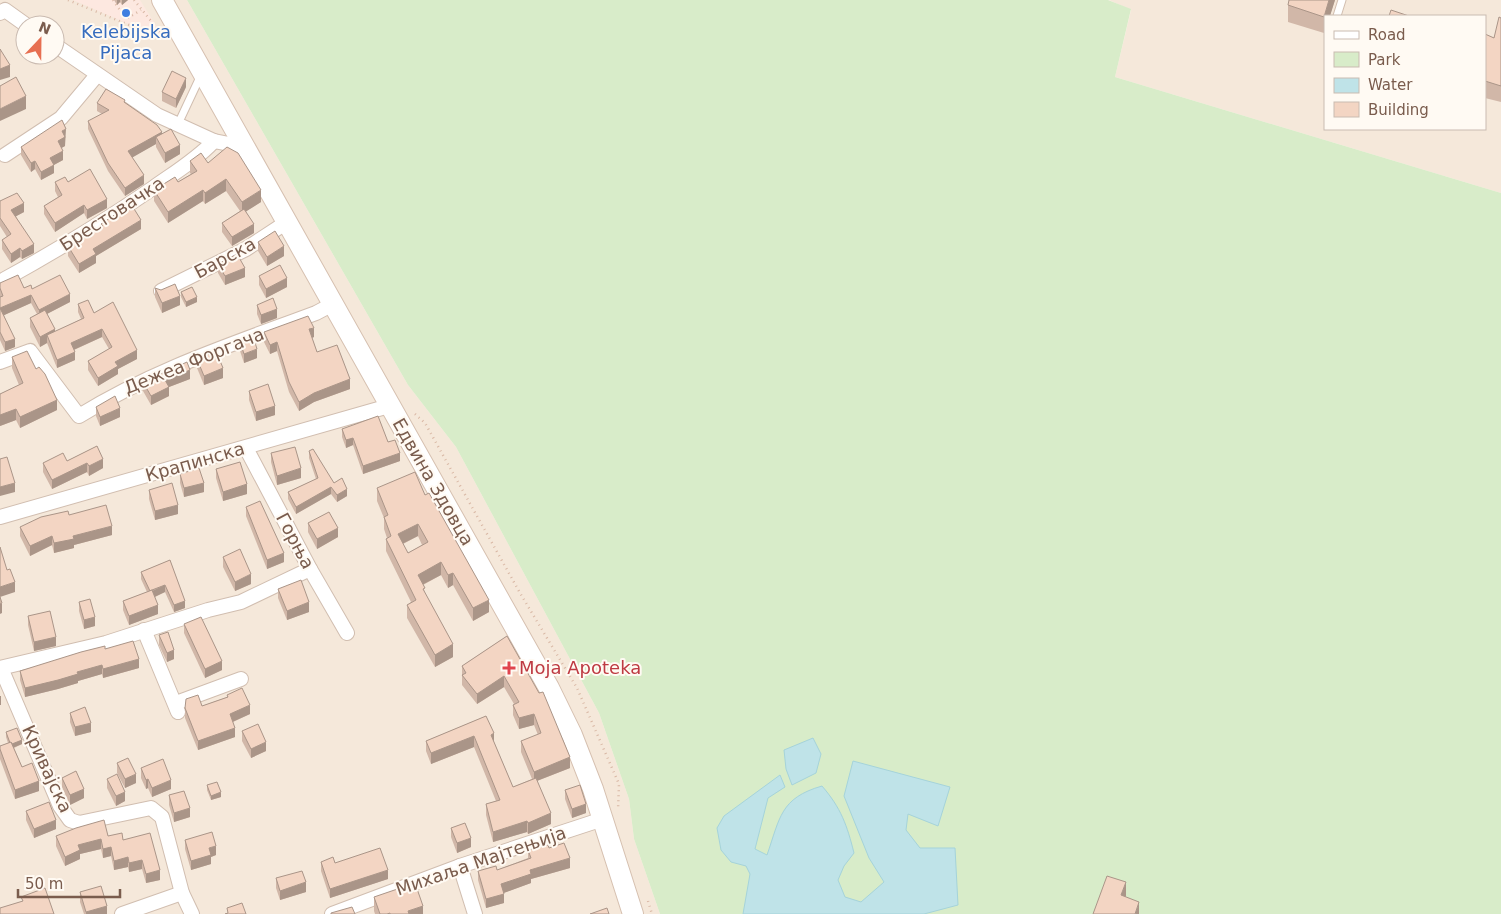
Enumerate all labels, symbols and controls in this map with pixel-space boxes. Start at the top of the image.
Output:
marker: Kelebijska Pijaca [120,7,132,19]
north arrow [15,15,65,65]
legend [1324,15,1486,130]
text: N [36,18,53,38]
place label: Kelebijska Pijaca [81,21,171,63]
text: Road [1368,26,1406,44]
text: Park [1368,51,1401,69]
text: Water [1368,76,1413,94]
text: Building [1368,101,1429,119]
street label: Брестовачка [56,172,168,255]
street label: Барска [190,233,259,282]
street label: Дежеа Форгача [121,323,267,398]
street label: Едвина Здовца [388,414,478,549]
street label: Крапинска [143,437,247,486]
street label: Горња [272,509,319,572]
place label: Moja Apoteka [519,657,641,678]
marker: Moja Apoteka [503,662,515,674]
street label: Кривајска [18,722,77,816]
street label: Михаља Мајтењија [393,821,569,900]
scale bar [18,866,120,898]
text: 50 m [25,875,63,893]

